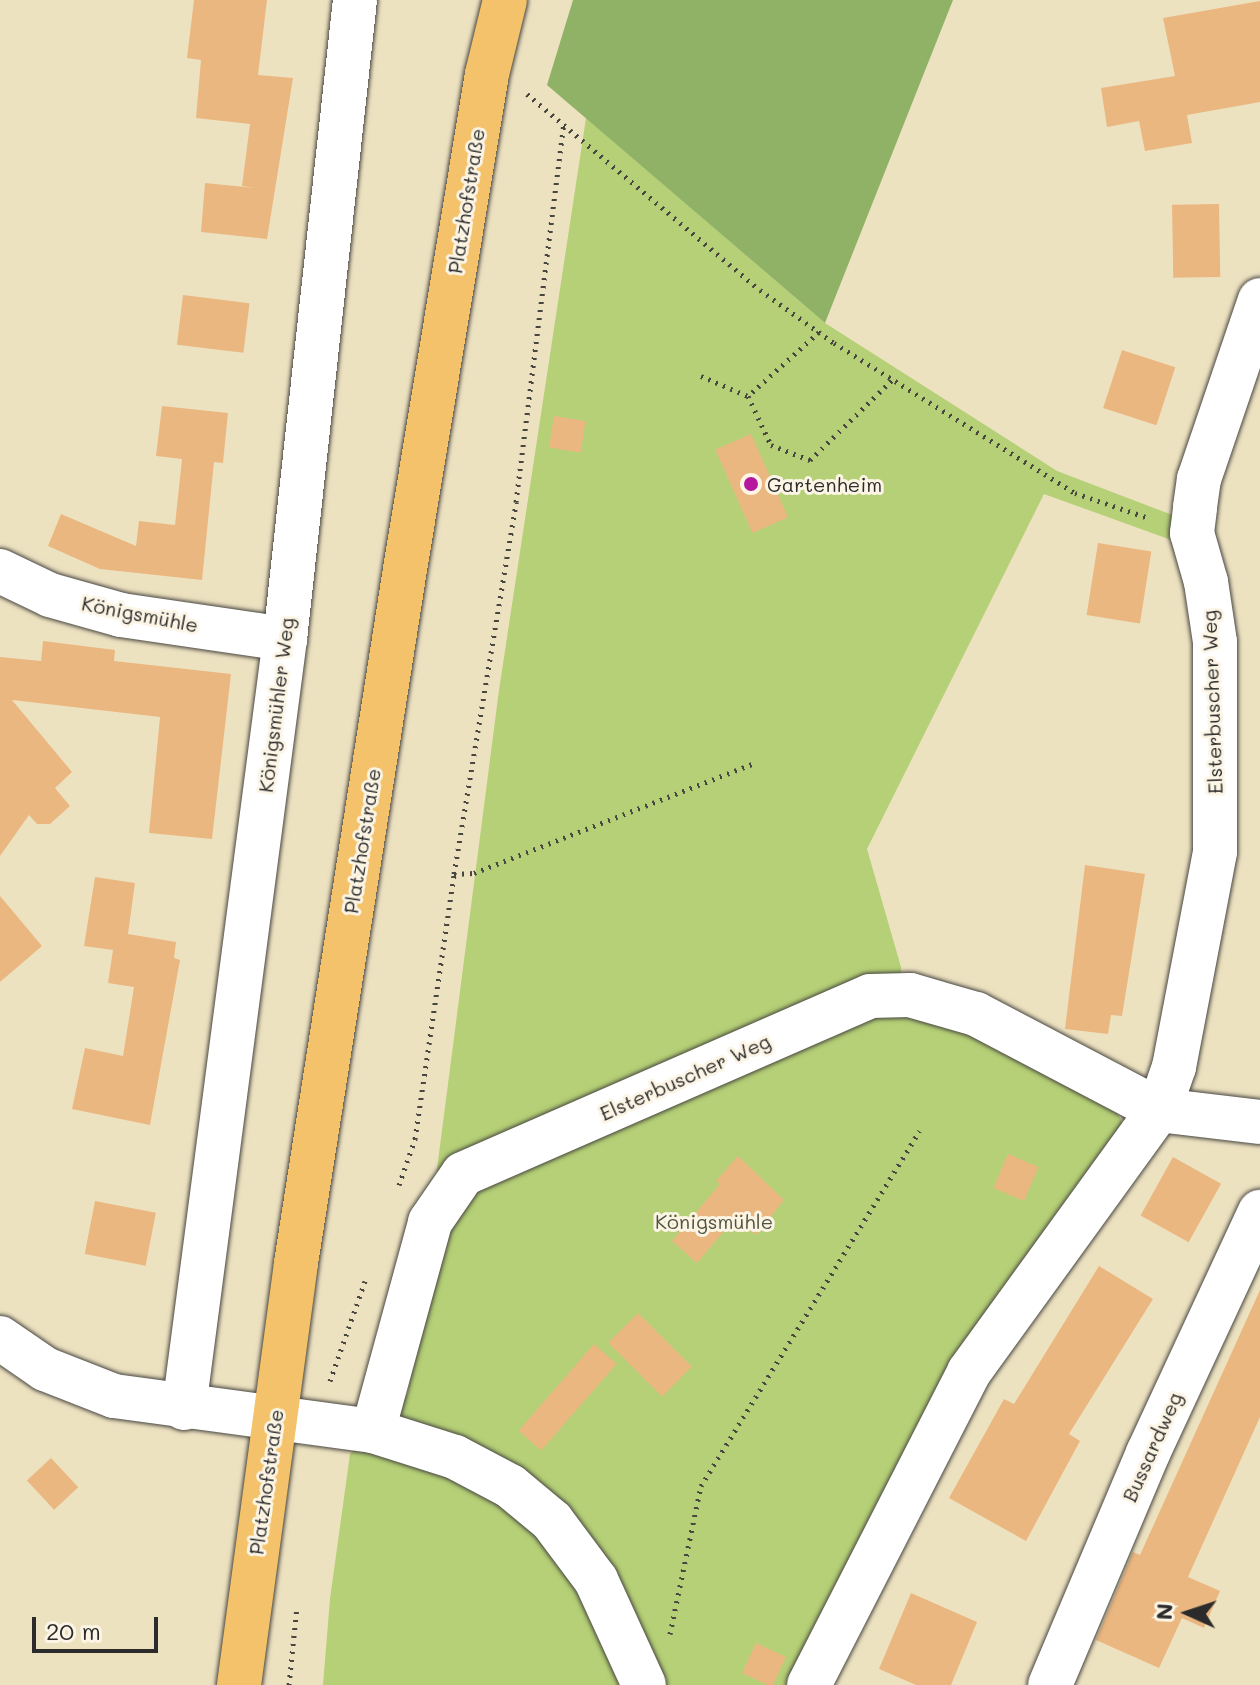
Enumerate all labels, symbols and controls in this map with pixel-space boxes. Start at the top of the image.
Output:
street label: Platzhofstraße [443,127,489,275]
place label: Gartenheim [767,472,882,496]
marker: Gartenheim [742,475,760,493]
street label: Königsmühle [80,591,200,637]
street label: Elsterbuscher Weg [1197,610,1227,794]
street label: Königsmühler Weg [253,616,299,794]
street label: Platzhofstraße [339,767,385,915]
street label: Elsterbuscher Weg [596,1029,774,1125]
park label: Königsmühle [655,1209,773,1233]
street label: Bussardweg [1117,1388,1187,1506]
street label: Platzhofstraße [244,1408,288,1556]
north arrow [1148,1573,1228,1653]
scale bar [36,1601,162,1651]
text: N [1149,1603,1178,1621]
text: 20 m [46,1615,101,1646]

